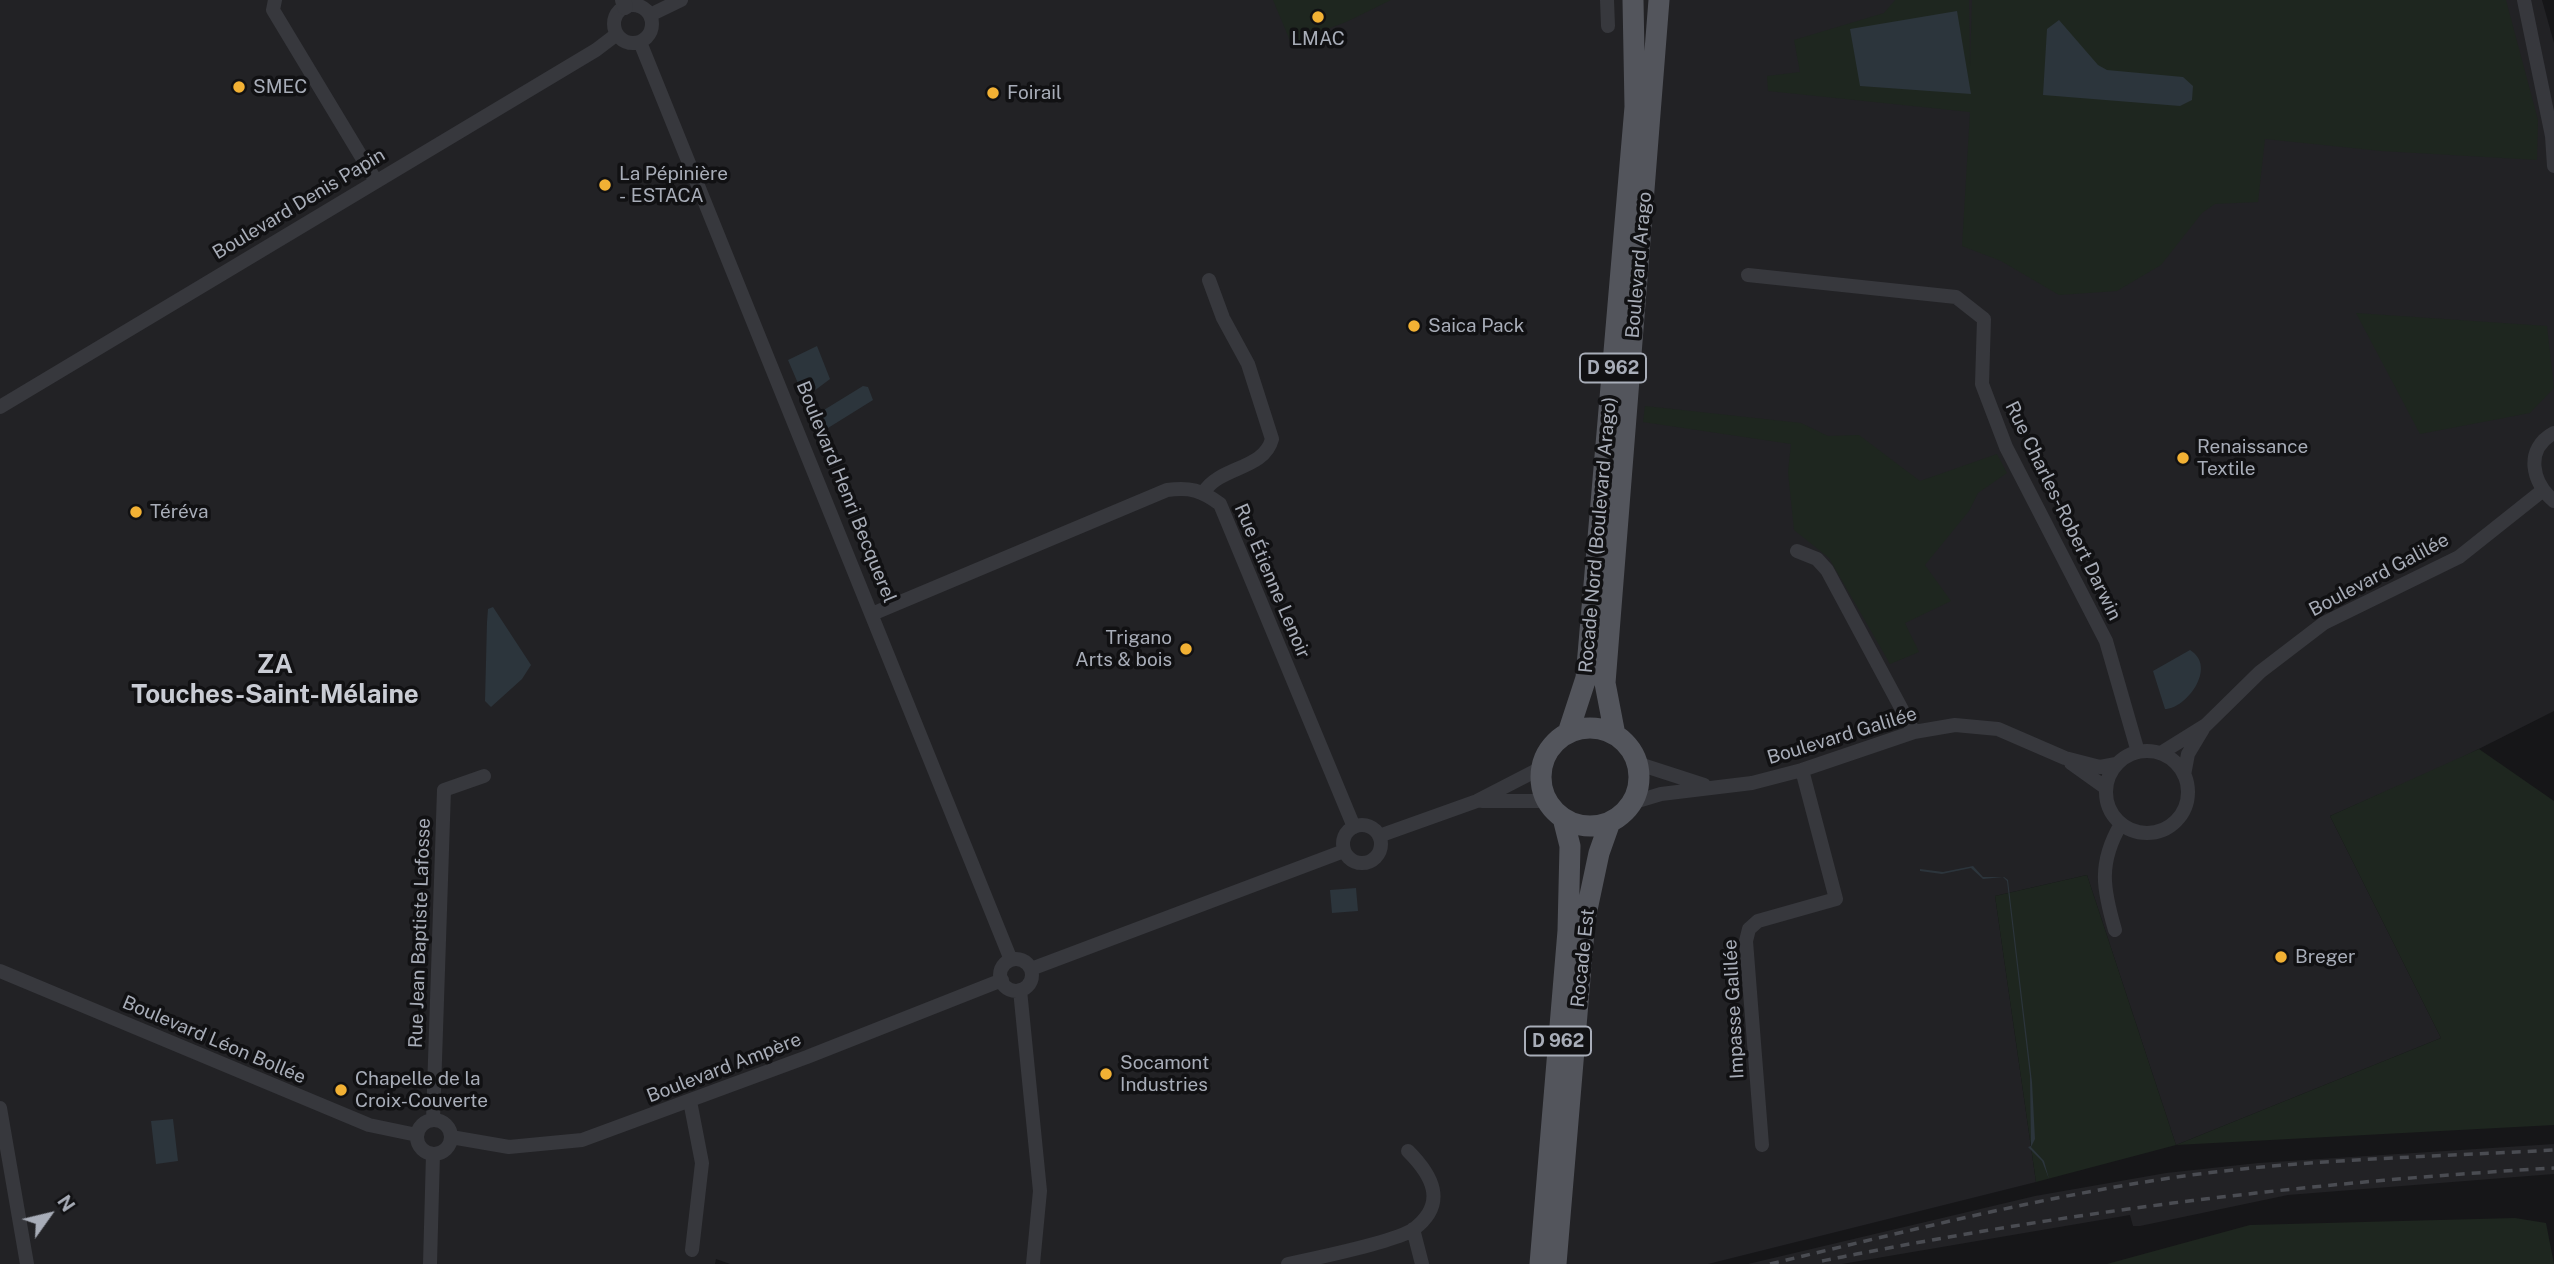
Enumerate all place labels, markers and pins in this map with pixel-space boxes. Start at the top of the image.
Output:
marker: LMAC [1310,9,1326,25]
place label: LMAC [1291,28,1345,50]
place label: SMEC [253,76,307,98]
marker: SMEC [231,79,247,95]
place label: Foirail [1007,82,1062,104]
marker: Foirail [985,85,1001,101]
place label: La Pépinière - ESTACA [619,163,728,207]
marker: La Pépinière - ESTACA [597,177,613,193]
place label: Saica Pack [1428,315,1524,337]
marker: Saica Pack [1406,318,1422,334]
place label: Renaissance Textile [2197,436,2308,480]
marker: Renaissance Textile [2175,450,2191,466]
place label: Téréva [150,501,208,523]
marker: Téréva [128,504,144,520]
place label: Trigano Arts & bois [1075,627,1172,671]
marker: Trigano Arts & bois [1178,641,1194,657]
place label: Breger [2295,946,2355,968]
marker: Breger [2273,949,2289,965]
place label: Socamont Industries [1120,1052,1209,1096]
marker: Socamont Industries [1098,1066,1114,1082]
place label: Chapelle de la Croix-Couverte [355,1068,488,1112]
marker: Chapelle de la Croix-Couverte [333,1082,349,1098]

